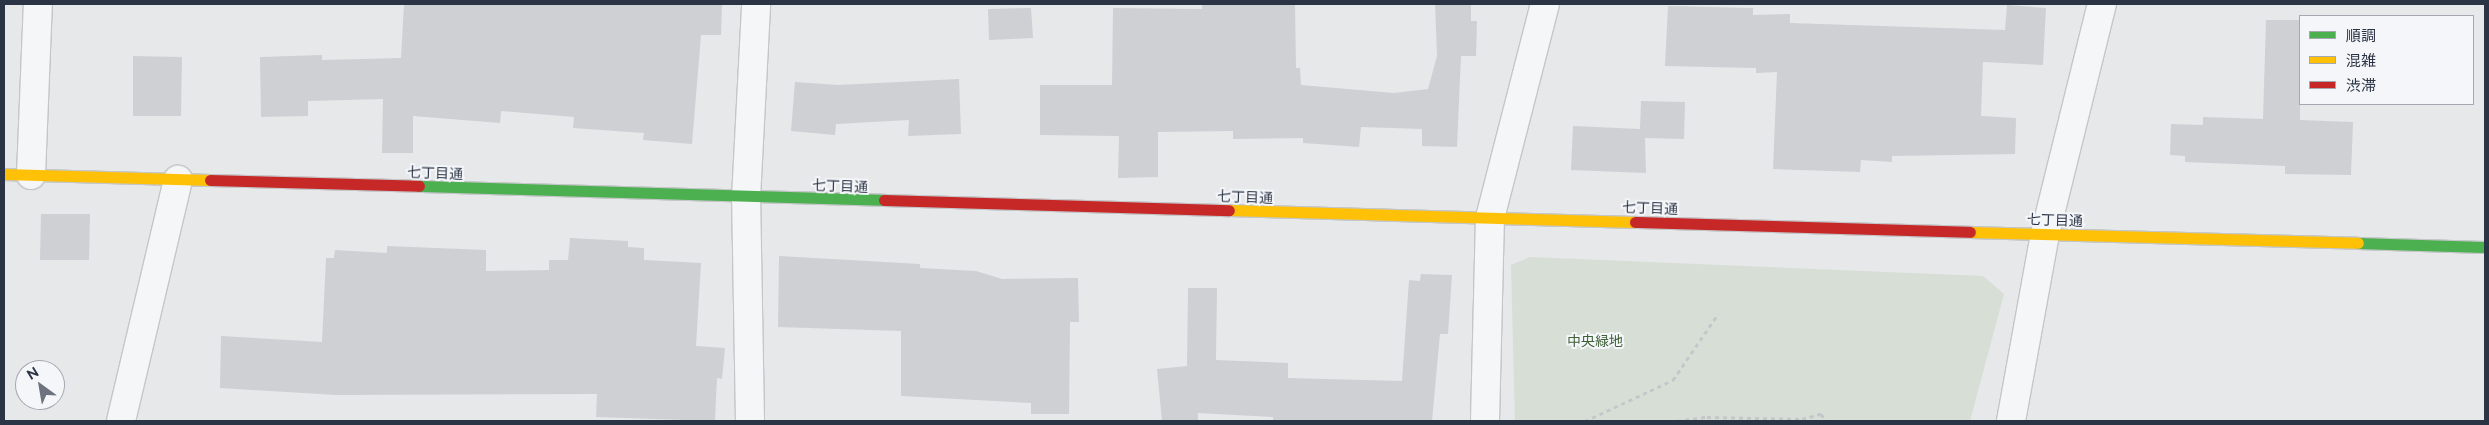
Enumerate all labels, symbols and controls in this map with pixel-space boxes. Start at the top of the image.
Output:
legend [2299,15,2474,105]
text: 順調 [2346,27,2376,45]
text: 混雑 [2346,52,2376,70]
text: 渋滞 [2346,77,2376,95]
street label: 七丁目通 [407,164,463,182]
street label: 七丁目通 [812,177,868,195]
street label: 七丁目通 [1217,188,1273,206]
street label: 七丁目通 [1622,199,1678,217]
street label: 七丁目通 [2027,211,2083,229]
park label: 中央緑地 [1567,333,1623,349]
north arrow [15,360,65,410]
text: N [24,364,41,383]

